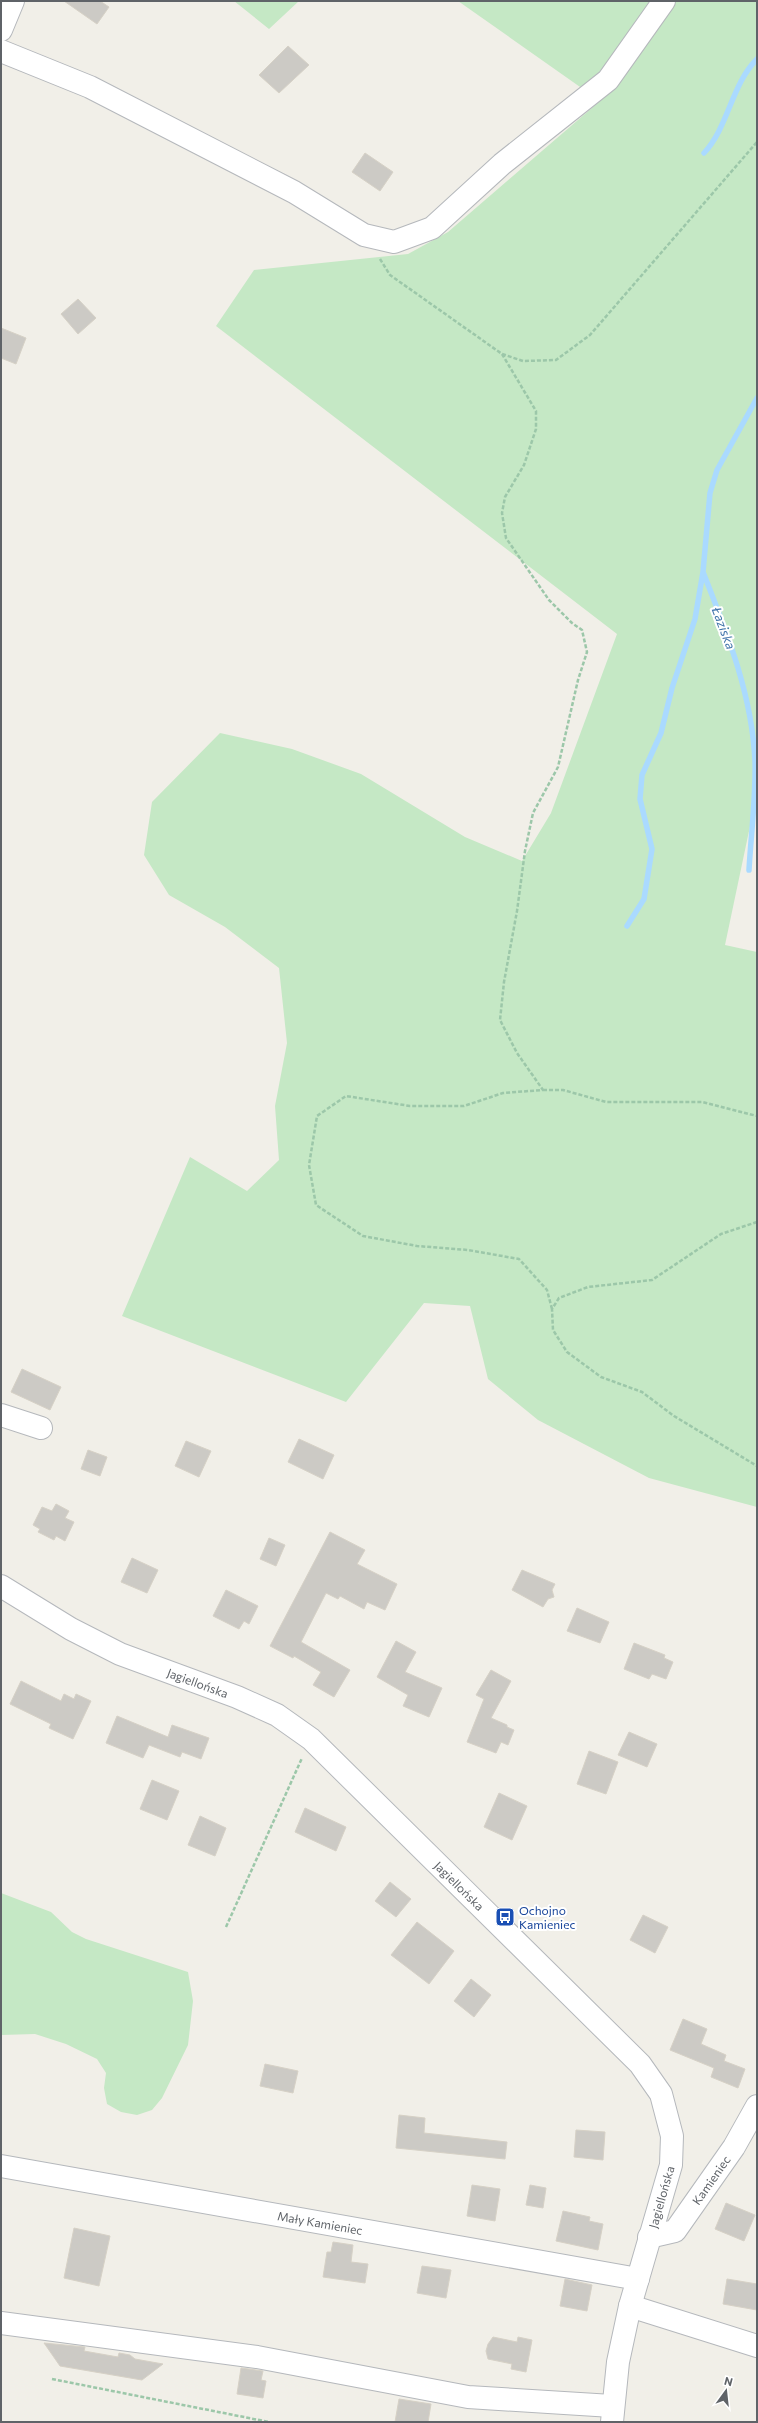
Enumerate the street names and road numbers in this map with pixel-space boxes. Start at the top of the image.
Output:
street label: Jagiellońska [165,1665,230,1700]
street label: Jagiellońska [431,1858,487,1913]
street label: Kamieniec [689,2153,733,2207]
street label: Jagiellońska [645,2164,678,2230]
street label: Mały Kamieniec [276,2208,364,2237]

